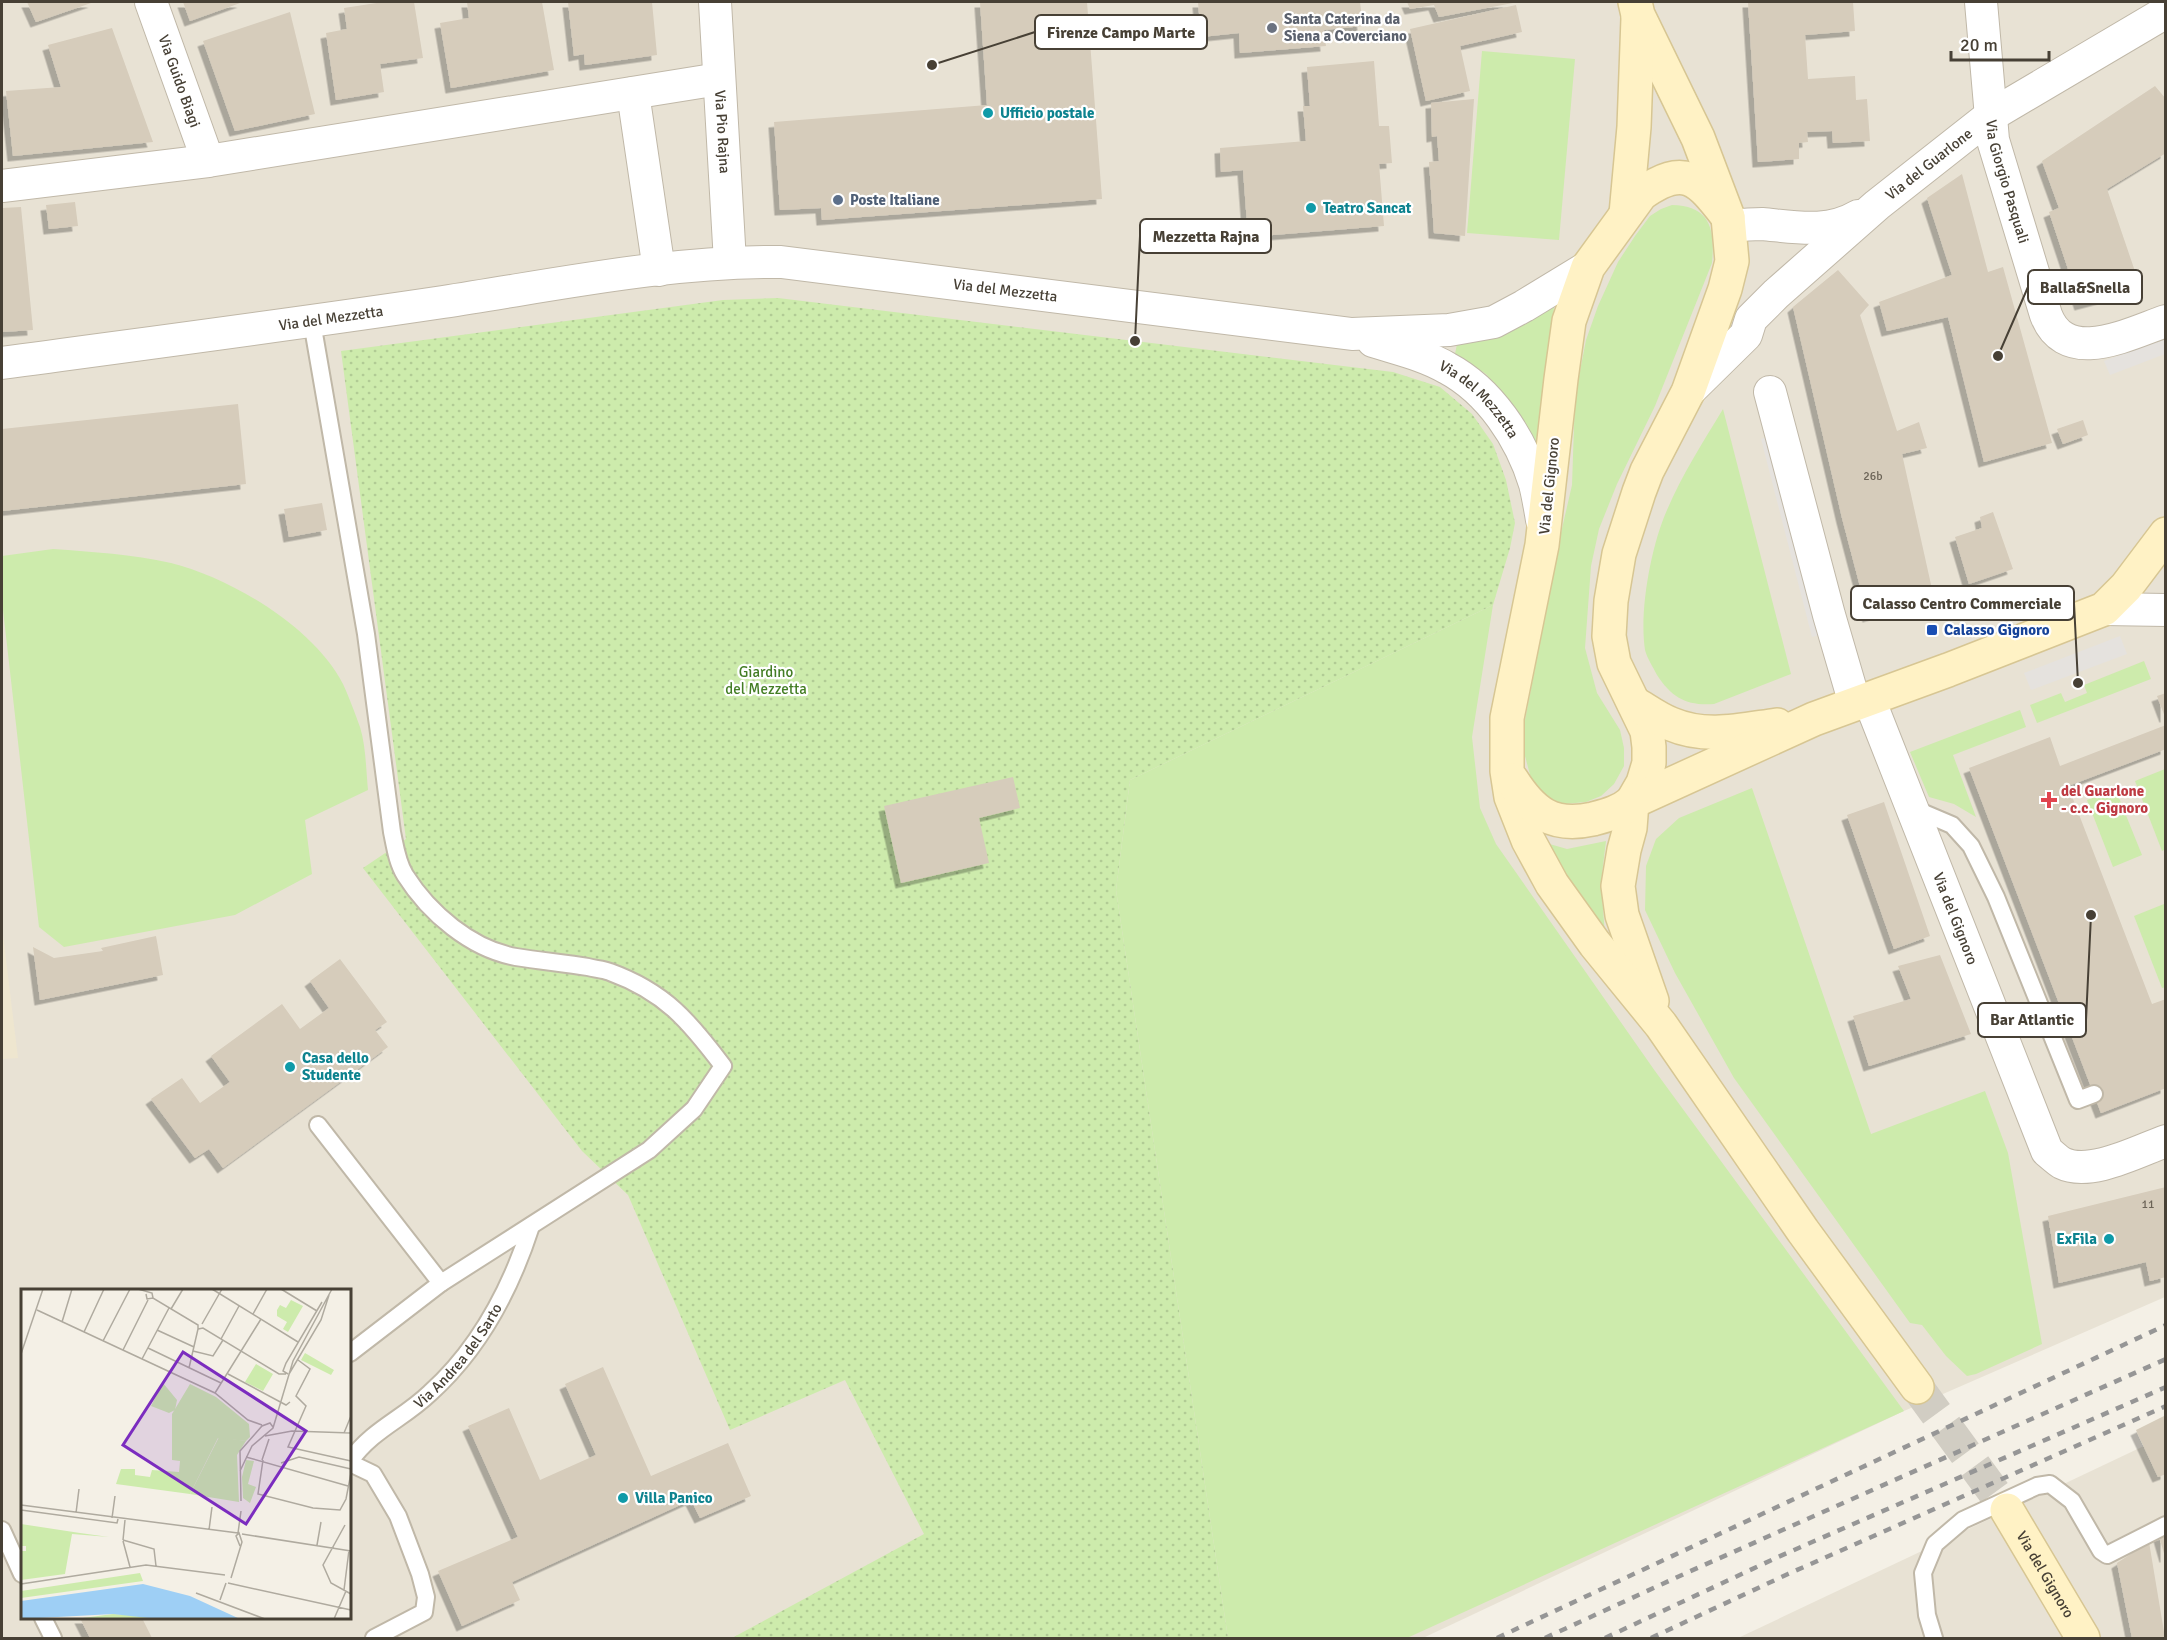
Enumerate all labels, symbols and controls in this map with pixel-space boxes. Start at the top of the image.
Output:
place label: Santa Caterina da Siena a Coverciano [1284,10,1407,45]
callout: Firenze Campo Marte [1035,15,1207,49]
marker: Santa Caterina da Siena a Coverciano [1265,21,1279,35]
text: Firenze Campo Marte [1047,23,1195,43]
scale bar [1951,24,2048,62]
street label: Via Guido Biagi [154,32,204,130]
text: 20 m [1960,34,1998,56]
street label: Via Pio Rajna [711,89,734,174]
place label: Ufficio postale [1000,104,1095,122]
marker: Ufficio postale [981,106,995,120]
street label: Via Giorgio Pasquali [1982,119,2033,246]
street label: Via del Guarlone [1882,124,1976,204]
place label: Poste Italiane [850,191,940,209]
marker: Poste Italiane [831,193,845,207]
place label: Teatro Sancat [1323,199,1412,217]
marker: Teatro Sancat [1304,201,1318,215]
callout: Mezzetta Rajna [1140,219,1271,253]
text: Mezzetta Rajna [1152,227,1260,247]
callout: Balla&Snella [2028,270,2142,304]
street label: Via del Mezzetta [952,275,1059,306]
text: Balla&Snella [2040,278,2130,298]
street label: Via del Mezzetta [278,302,384,334]
street label: Via del Mezzetta [1436,356,1522,442]
street label: Via del Gignoro [1535,436,1563,535]
house number: 26b [1863,469,1883,484]
callout: Calasso Centro Commerciale [1851,586,2074,620]
text: Calasso Centro Commerciale [1862,594,2062,614]
place label: Calasso Gignoro [1944,621,2050,639]
marker: Calasso Gignoro [1925,623,1939,637]
park label: Giardino del Mezzetta [725,663,807,698]
place label: del Guarlone - c.c. Gignoro [2061,782,2148,817]
marker: del Guarlone - c.c. Gignoro [2042,793,2056,807]
street label: Via del Gignoro [1929,870,1982,967]
callout: Bar Atlantic [1978,1003,2086,1037]
text: Bar Atlantic [1990,1010,2074,1030]
place label: Casa dello Studente [302,1049,369,1084]
marker: Casa dello Studente [283,1060,297,1074]
house number: 11 [2142,1197,2154,1212]
place label: ExFila [2056,1230,2097,1248]
marker: ExFila [2102,1232,2116,1246]
inset map [21,1289,351,1619]
street label: Via Andrea del Sarto [410,1300,506,1412]
place label: Villa Panico [635,1489,713,1507]
marker: Villa Panico [616,1491,630,1505]
street label: Via del Gignoro [2013,1528,2078,1621]

